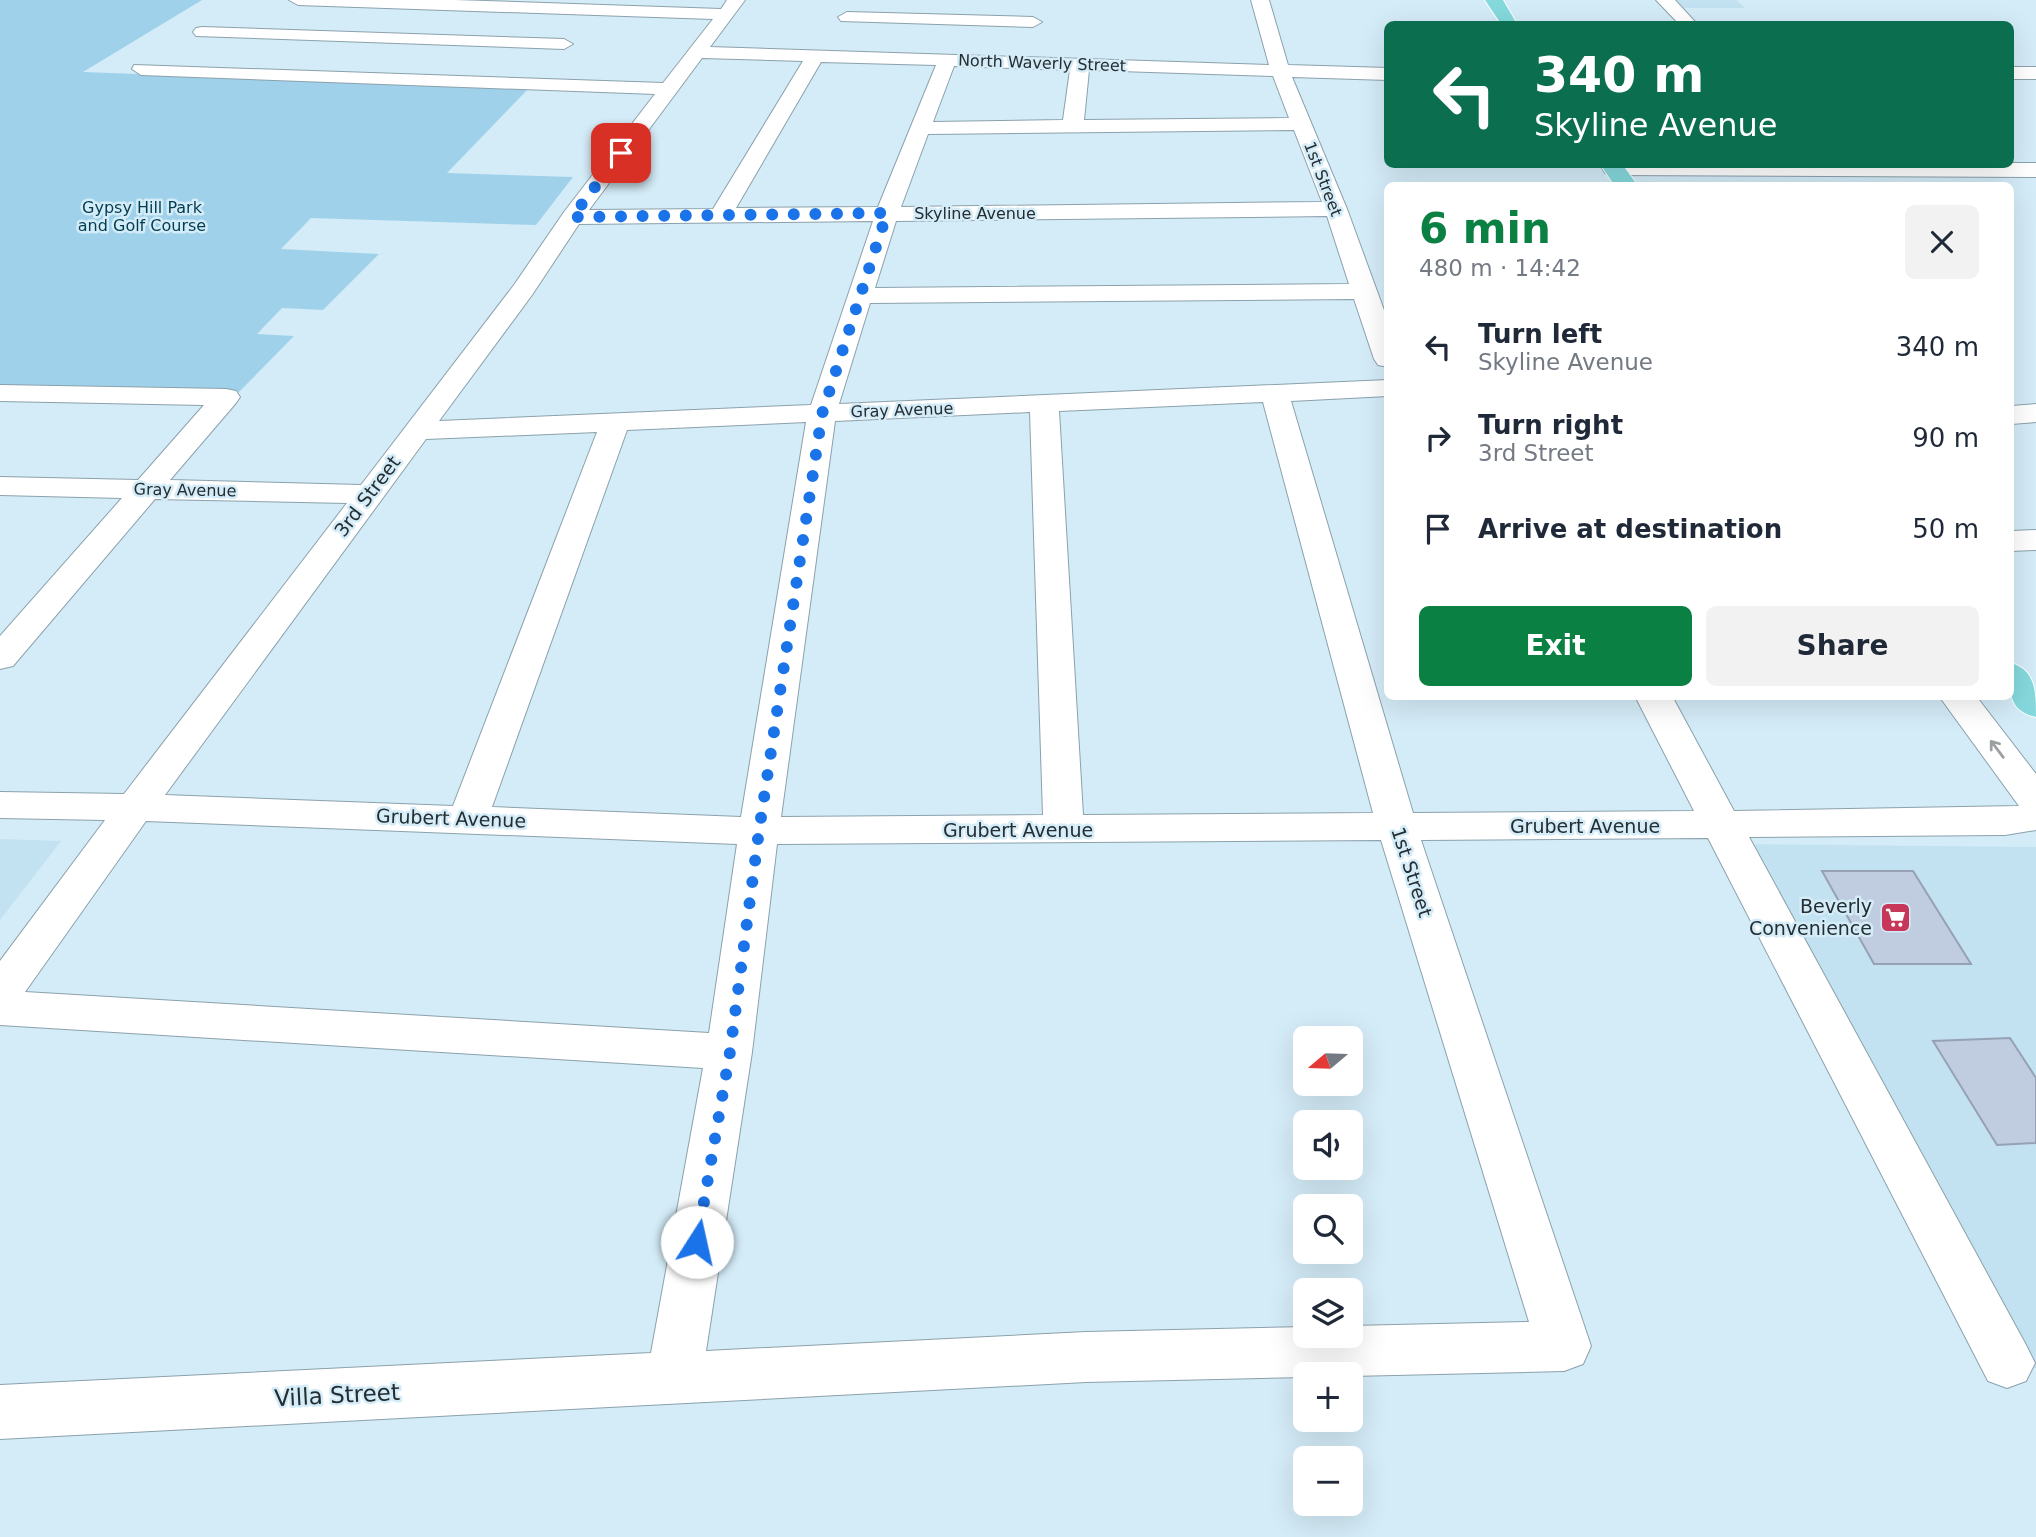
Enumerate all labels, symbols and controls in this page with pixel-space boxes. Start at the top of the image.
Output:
text: 340 m [1534,47,1704,104]
icon: left [1419,49,1510,140]
street label: North Waverly Street [958,51,1126,75]
text: Skyline Avenue [1534,106,1777,144]
pin [591,123,651,183]
icon: arrive [602,134,640,172]
street label: 1st Street [1300,139,1346,219]
park label: Gypsy Hill Park and Golf Course [78,198,206,235]
street label: Skyline Avenue [914,204,1036,223]
text: 6 min [1419,204,1551,253]
button: close [1905,205,1979,279]
text: 480 m · 14:42 [1419,255,1581,281]
text: Turn left [1478,319,1602,349]
icon: left [1419,328,1457,366]
text: 340 m [1896,332,1979,362]
text: Skyline Avenue [1478,349,1653,375]
street label: Gray Avenue [850,399,954,421]
text: Turn right [1478,410,1623,440]
icon: right [1419,419,1457,457]
text: 90 m [1912,423,1979,453]
text: 3rd Street [1478,440,1593,466]
street label: 3rd Street [330,451,404,541]
street label: Gray Avenue [133,480,237,500]
icon: arrive [1419,510,1457,548]
text: Arrive at destination [1478,514,1782,544]
text: 50 m [1912,514,1979,544]
button: Exit [1419,606,1692,686]
button: Share [1706,606,1979,686]
one-way arrow [1989,740,2004,759]
street label: Grubert Avenue [376,804,526,832]
street label: Grubert Avenue [1510,815,1660,837]
street label: Grubert Avenue [943,819,1093,841]
street label: 1st Street [1387,824,1437,920]
place label: Beverly Convenience [1749,895,1872,939]
supermarket icon: Beverly Convenience [1878,900,1912,934]
north arrow [1293,1026,1363,1096]
map controls [1293,1026,1363,1516]
button: sound [1293,1110,1363,1180]
button: search [1293,1194,1363,1264]
position arrow [660,1205,734,1279]
button: layers [1293,1278,1363,1348]
button: + [1293,1362,1363,1432]
street label: Villa Street [274,1379,400,1411]
button: − [1293,1446,1363,1516]

